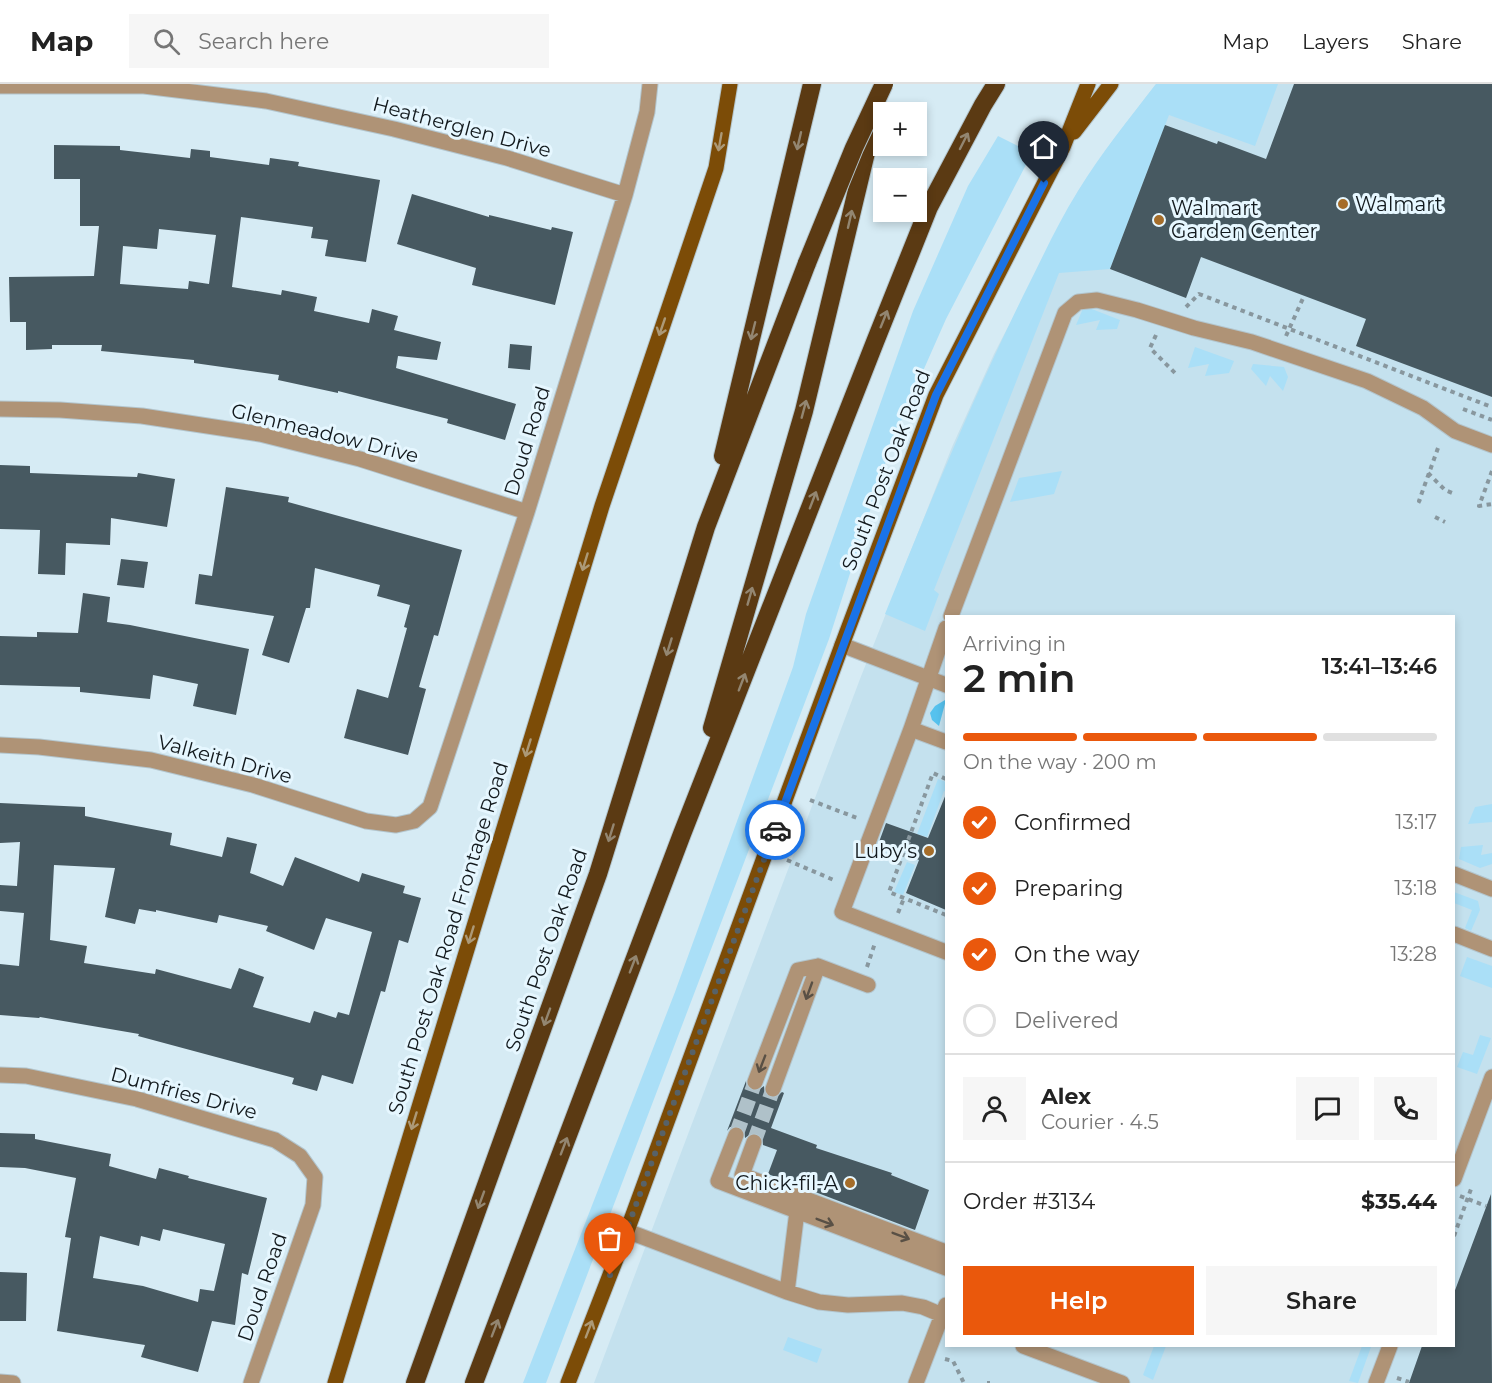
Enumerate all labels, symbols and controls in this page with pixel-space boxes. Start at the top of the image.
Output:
search box [129,14,549,68]
text: Map [30,24,93,58]
icon: search [150,25,183,58]
text: Search here [198,28,329,55]
text: Map [1222,29,1269,54]
text: Layers [1302,29,1369,54]
text: Share [1402,29,1462,54]
street label: Heatherglen Drive [370,92,554,162]
map controls [873,102,927,222]
button: + [873,102,927,156]
pin [1018,121,1069,183]
icon: home [1027,130,1060,163]
one-way arrow [714,131,725,151]
one-way arrow [793,131,805,150]
one-way arrow [958,133,970,150]
button: − [873,168,927,222]
place label: Walmart [1355,192,1443,216]
place label: Walmart Garden Center [1171,196,1318,243]
marker: Walmart [1336,197,1350,211]
one-way arrow [844,210,856,229]
marker: Walmart Garden Center [1152,213,1166,227]
one-way arrow [879,310,890,329]
one-way arrow [656,318,667,337]
one-way arrow [747,321,759,340]
street label: South Post Oak Road [837,366,935,574]
street label: Doud Road [499,383,555,499]
street label: Glenmeadow Drive [229,398,421,468]
one-way arrow [799,400,811,419]
one-way arrow [808,492,819,510]
one-way arrow [579,552,590,571]
one-way arrow [745,587,756,606]
text: Arriving in [963,632,1066,656]
one-way arrow [663,637,674,656]
text: 13:41–13:46 [1322,653,1437,680]
text: 2 min [963,654,1076,702]
one-way arrow [737,673,748,692]
street label: Valkeith Drive [155,730,295,788]
one-way arrow [522,739,533,758]
text: On the way · 200 m [963,750,1157,774]
street label: South Post Oak Road Frontage Road [383,759,513,1117]
courier [745,800,805,860]
icon: check [963,806,996,839]
text: Confirmed [1014,809,1131,836]
text: 13:17 [1395,810,1437,834]
icon: car [759,814,792,847]
one-way arrow [605,823,616,842]
place label: Luby's [854,839,917,863]
marker: Luby's [922,844,936,858]
street label: South Post Oak Road [500,845,592,1055]
icon: check [963,872,996,905]
text: Preparing [1014,875,1123,902]
text: 13:18 [1394,876,1437,900]
one-way arrow [465,925,476,944]
icon: check [963,938,996,971]
text: On the way [1014,941,1139,968]
text: 13:28 [1390,942,1437,966]
one-way arrow [628,955,639,973]
one-way arrow [803,981,814,1000]
one-way arrow [540,1007,551,1026]
text: Delivered [1014,1007,1119,1034]
one-way arrow [756,1054,767,1073]
street label: Dumfries Drive [108,1062,260,1124]
button: person [963,1077,1026,1140]
button: chat [1296,1077,1359,1140]
button: phone [1374,1077,1437,1140]
text: Alex [1041,1083,1091,1110]
text: Courier · 4.5 [1041,1110,1159,1134]
one-way arrow [408,1111,419,1130]
one-way arrow [559,1137,570,1156]
place label: Chick-fil-A [735,1171,839,1195]
marker: Chick-fil-A [843,1176,857,1190]
text: Order #3134 [963,1188,1095,1215]
text: $35.44 [1361,1188,1437,1215]
one-way arrow [474,1191,485,1209]
pin [584,1213,635,1275]
one-way arrow [815,1217,833,1228]
icon: bag [593,1222,626,1255]
street label: Doud Road [232,1229,292,1345]
one-way arrow [891,1231,910,1242]
button: Help [963,1266,1194,1335]
button: Share [1206,1266,1437,1335]
one-way arrow [490,1319,501,1338]
one-way arrow [584,1320,595,1338]

